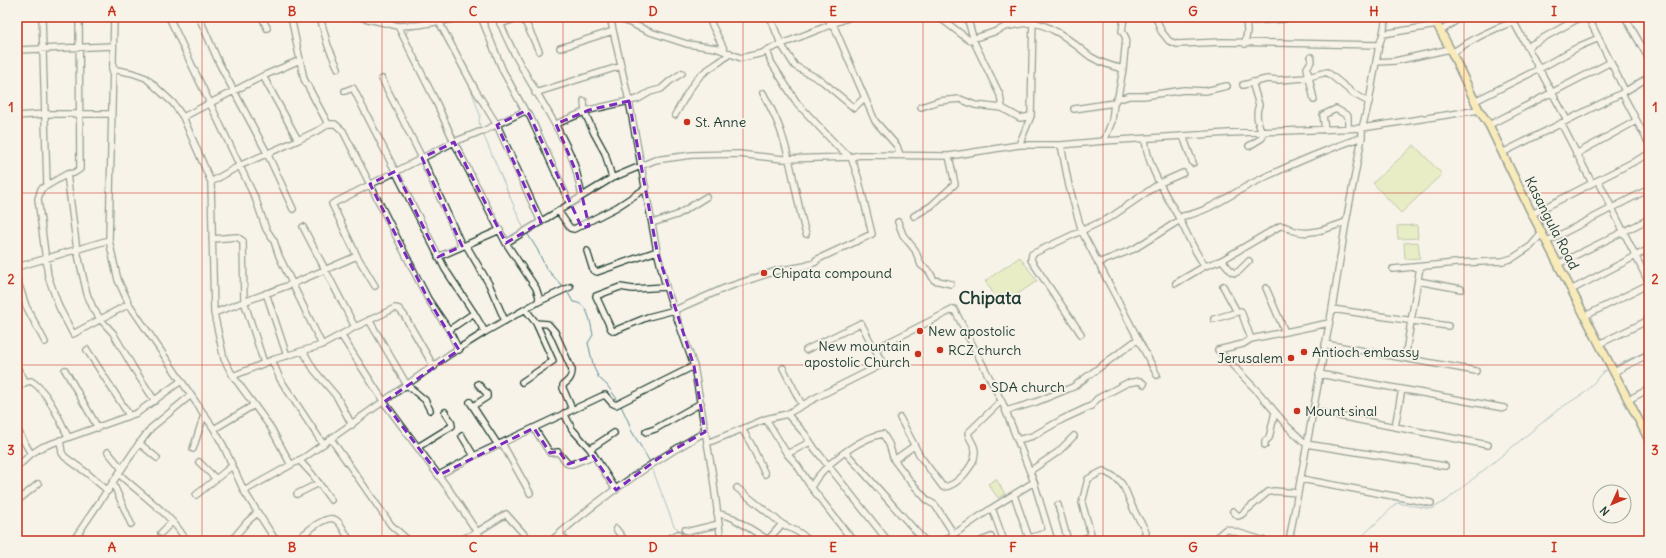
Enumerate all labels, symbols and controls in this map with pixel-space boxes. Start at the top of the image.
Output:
text: A [108,3,117,20]
text: B [288,3,297,20]
text: C [469,3,478,20]
text: D [648,3,658,20]
text: E [829,3,837,20]
text: F [1009,3,1017,20]
text: G [1188,3,1198,20]
text: H [1369,3,1379,20]
text: I [1551,3,1557,20]
text: 1 [8,99,14,116]
text: 1 [1652,99,1658,116]
place label: St. Anne [695,113,746,131]
marker: St. Anne [682,117,692,127]
street label: Kasangula Road [1521,173,1583,273]
place label: Chipata compound [772,264,892,282]
marker: Chipata compound [759,268,769,278]
text: 2 [7,271,15,288]
text: 2 [1651,271,1659,288]
district label: Chipata [958,286,1022,309]
place label: New apostolic [928,322,1016,340]
marker: New apostolic [915,326,925,336]
place label: New mountain apostolic Church [804,337,910,371]
place label: RCZ church [948,341,1021,359]
place label: Antioch embassy [1312,343,1419,361]
marker: RCZ church [935,345,945,355]
marker: Antioch embassy [1299,347,1309,357]
marker: New mountain apostolic Church [913,349,923,359]
place label: Jerusalem [1217,349,1283,367]
marker: Jerusalem [1286,353,1296,363]
place label: SDA church [991,378,1065,396]
marker: SDA church [978,382,988,392]
place label: Mount sinal [1305,402,1377,420]
marker: Mount sinal [1292,406,1302,416]
text: 3 [7,442,15,459]
text: 3 [1651,442,1659,459]
north arrow [1592,484,1632,524]
text: N [1597,503,1612,519]
text: A [108,539,117,556]
text: B [288,539,297,556]
text: C [469,539,478,556]
text: D [648,539,658,556]
text: E [829,539,837,556]
text: F [1009,539,1017,556]
text: G [1188,539,1198,556]
text: H [1369,539,1379,556]
text: I [1551,539,1557,556]

